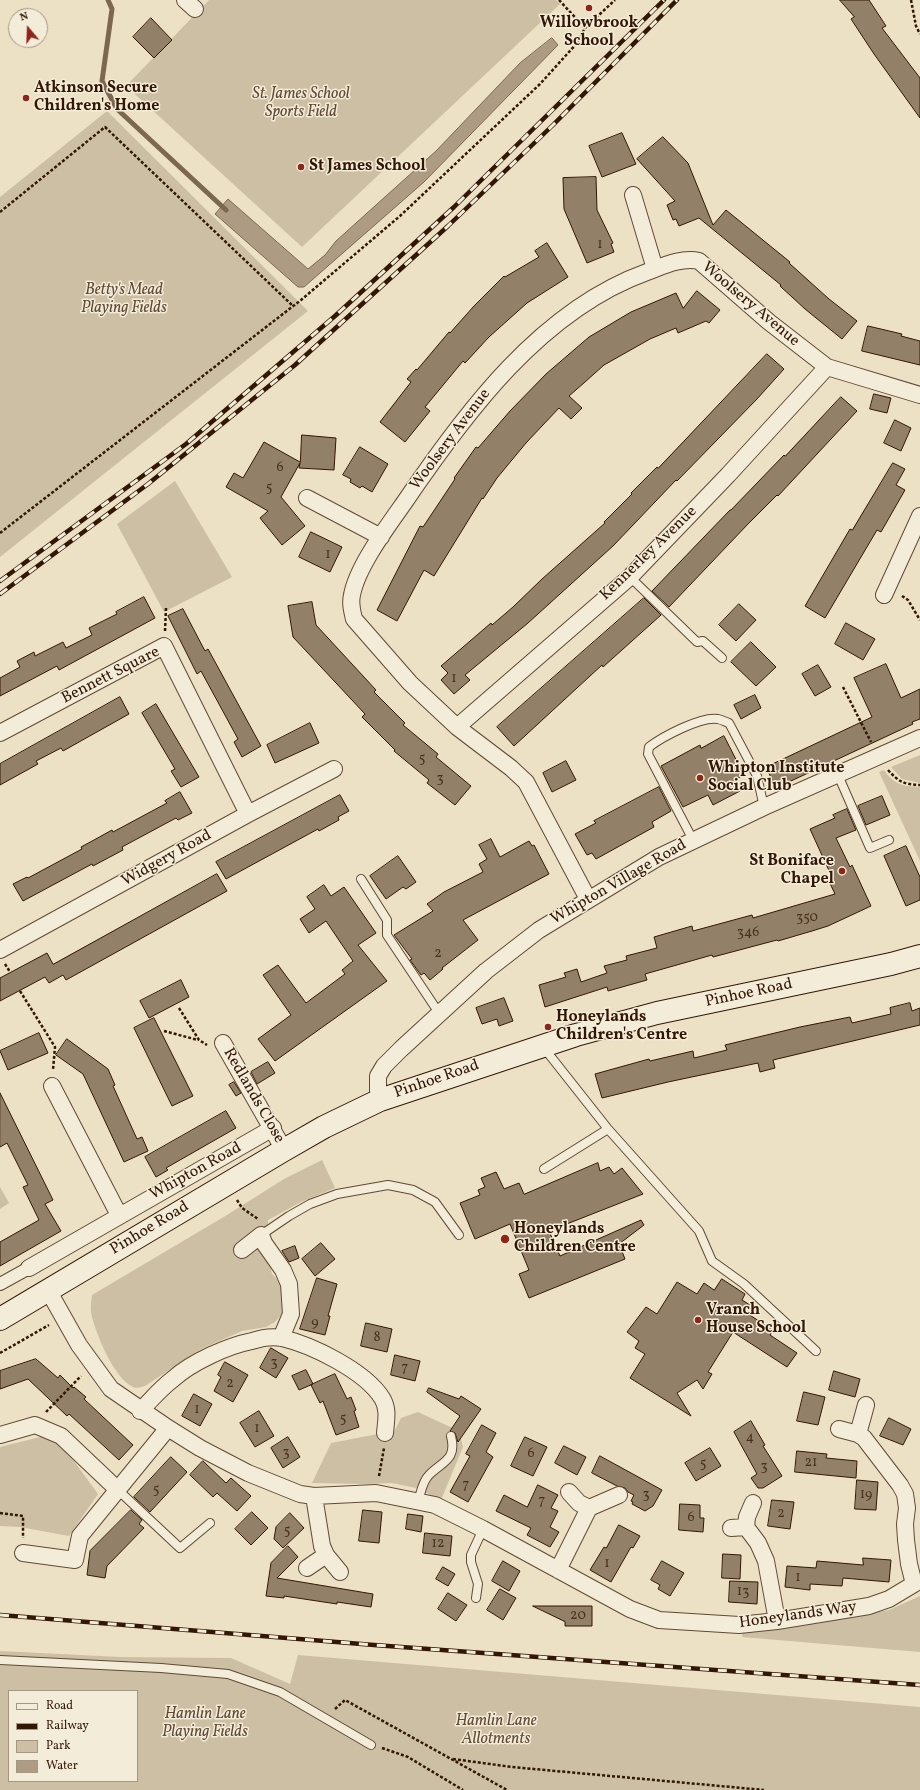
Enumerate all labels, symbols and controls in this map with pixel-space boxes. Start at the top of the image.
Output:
marker: Willowbrook School [584,3,594,13]
north arrow [8,8,48,48]
text: N [18,9,30,26]
place label: Willowbrook School [540,14,638,52]
place label: Atkinson Secure Children's Home [34,79,159,117]
park label: St. James School Sports Field [252,85,350,123]
marker: Atkinson Secure Children's Home [21,93,31,103]
place label: St James School [309,157,426,177]
marker: St James School [296,162,306,172]
house number: 1 [597,237,603,253]
street label: Woolsery Avenue [697,259,803,351]
park label: Betty's Mead Playing Fields [81,281,167,319]
street label: Woolsery Avenue [407,386,495,494]
house number: 6 [276,460,284,476]
house number: 5 [266,480,272,496]
street label: Kennerley Avenue [596,503,702,605]
house number: 1 [325,547,331,563]
street label: Bennett Square [59,643,163,709]
house number: 1 [451,671,457,687]
house number: 5 [419,751,425,767]
place label: Whipton Institute Social Club [708,759,844,797]
house number: 3 [436,771,444,787]
marker: Whipton Institute Social Club [695,773,705,783]
street label: Widgery Road [119,826,215,892]
street label: Whipton Village Road [548,836,690,930]
place label: St Boniface Chapel [749,852,834,890]
marker: St Boniface Chapel [837,866,847,876]
house number: 350 [796,910,818,926]
house number: 346 [737,925,759,941]
house number: 2 [434,946,442,962]
street label: Pinhoe Road [704,975,794,1013]
place label: Honeylands Children's Centre [556,1008,687,1046]
marker: Honeylands Children's Centre [543,1022,553,1032]
street label: Redlands Close [218,1045,288,1147]
street label: Pinhoe Road [392,1056,482,1104]
street label: Whipton Road [147,1139,245,1205]
street label: Pinhoe Road [107,1198,193,1260]
place label: Honeylands Children Centre [514,1220,636,1258]
marker: Honeylands Children Centre [499,1233,511,1245]
place label: Vranch House School [706,1301,806,1339]
house number: 9 [311,1315,319,1331]
marker: Vranch House School [693,1315,703,1325]
house number: 8 [373,1330,381,1346]
house number: 3 [270,1355,278,1371]
house number: 7 [402,1360,408,1376]
house number: 2 [226,1376,234,1392]
house number: 1 [194,1402,200,1418]
house number: 5 [340,1411,346,1427]
house number: 1 [254,1421,260,1437]
house number: 4 [746,1430,754,1446]
house number: 3 [282,1445,290,1461]
house number: 6 [527,1446,535,1462]
house number: 21 [805,1455,817,1471]
house number: 5 [700,1456,706,1472]
house number: 3 [760,1459,768,1475]
house number: 7 [463,1477,469,1493]
house number: 5 [153,1482,159,1498]
house number: 3 [642,1487,650,1503]
house number: 19 [860,1487,872,1503]
house number: 7 [539,1493,545,1509]
house number: 2 [777,1506,785,1522]
house number: 6 [687,1510,695,1526]
house number: 5 [284,1523,290,1539]
house number: 12 [432,1536,444,1552]
house number: 1 [604,1556,610,1572]
house number: 1 [795,1570,801,1586]
house number: 13 [737,1584,749,1600]
street label: Honeylands Way [738,1598,858,1634]
house number: 20 [570,1608,586,1624]
legend [8,1690,138,1782]
text: Road [46,1698,73,1714]
park label: Hamlin Lane Playing Fields [162,1705,248,1743]
park label: Hamlin Lane Allotments [455,1712,537,1750]
text: Railway [46,1718,89,1734]
text: Park [46,1738,71,1754]
text: Water [46,1758,78,1774]

